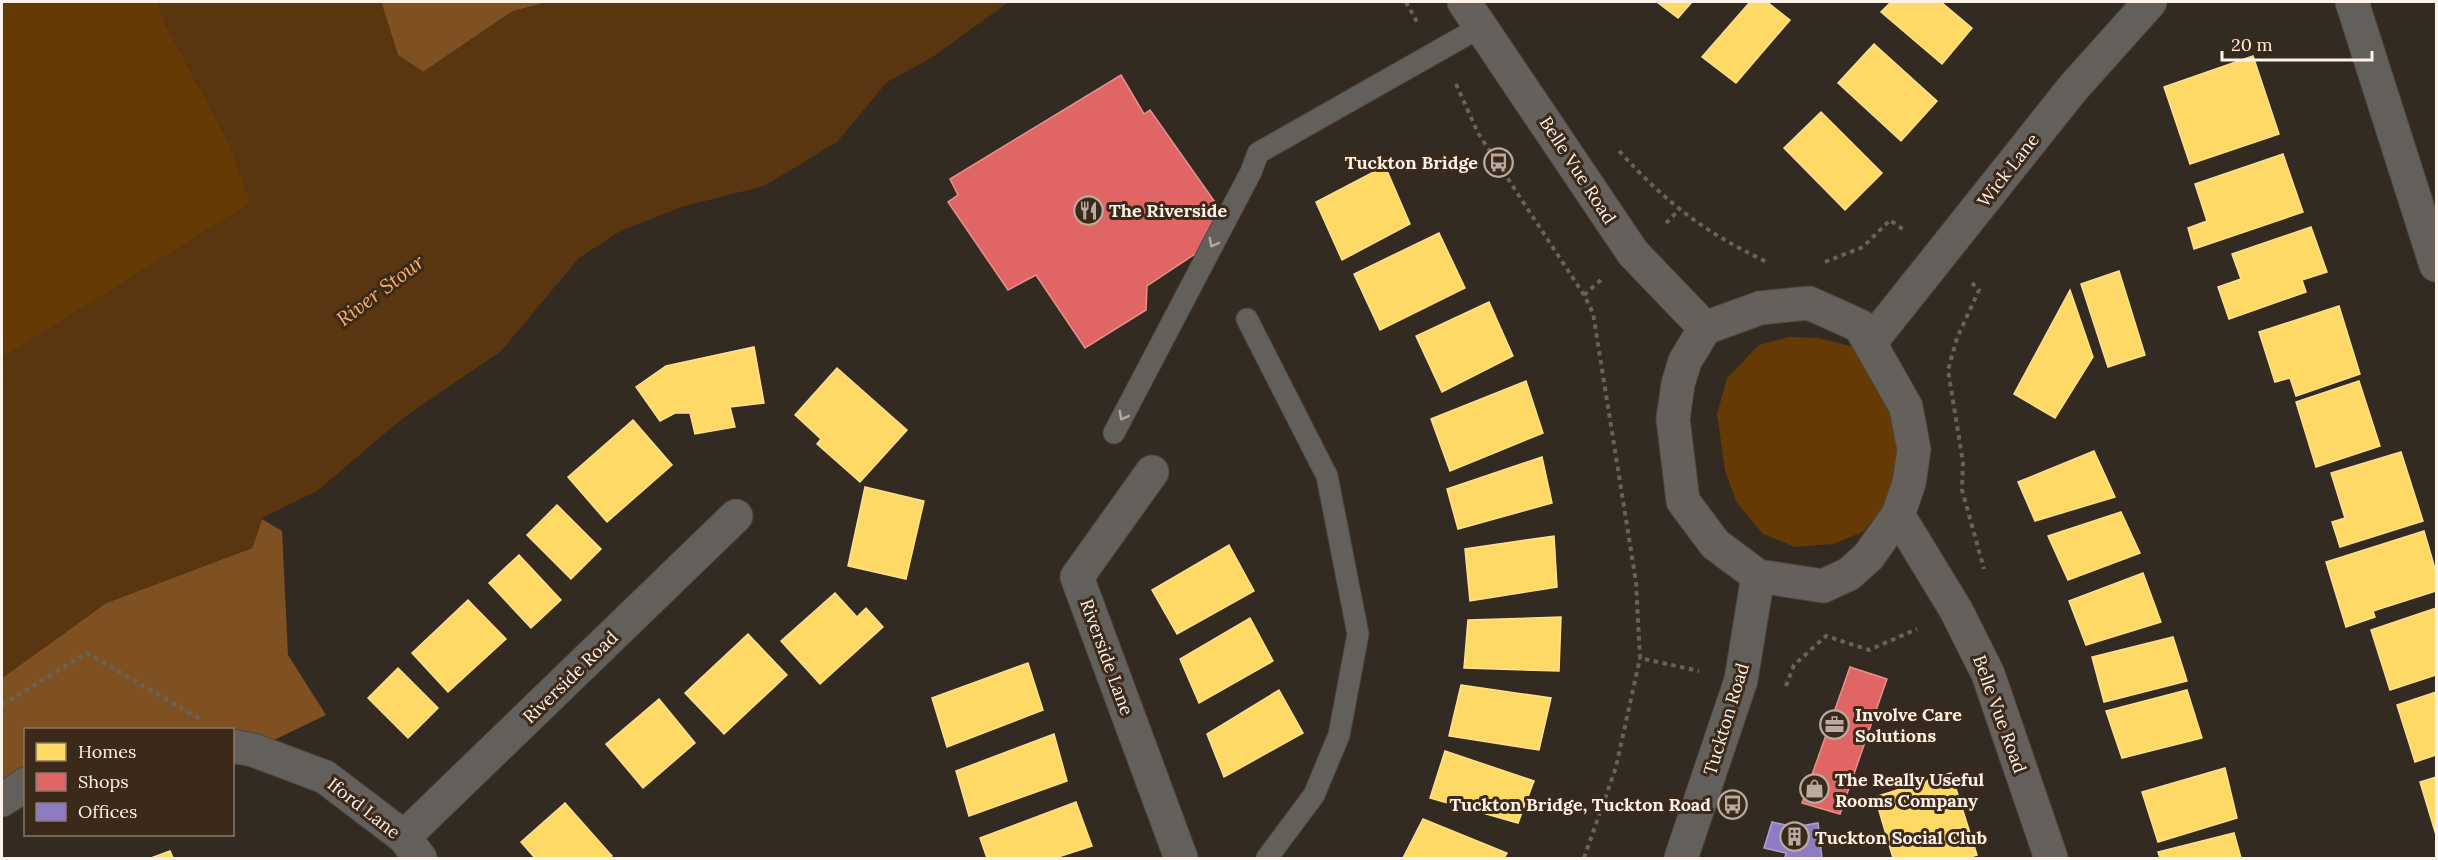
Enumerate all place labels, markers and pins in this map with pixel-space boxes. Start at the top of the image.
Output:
bus stop icon: Tuckton Bridge [1483,146,1515,178]
place label: Tuckton Bridge [1345,151,1478,174]
restaurant icon: The Riverside [1072,194,1104,226]
place label: The Riverside [1109,199,1227,222]
place label: Involve Care Solutions [1855,703,1962,747]
office icon: Involve Care Solutions [1818,708,1850,740]
place label: The Really Useful Rooms Company [1835,768,1985,812]
shop icon: The Really Useful Rooms Company [1798,773,1830,805]
bus stop icon: Tuckton Bridge, Tuckton Road [1716,788,1748,820]
place label: Tuckton Bridge, Tuckton Road [1449,793,1711,816]
building icon: Tuckton Social Club [1778,821,1810,853]
place label: Tuckton Social Club [1815,826,1987,849]

